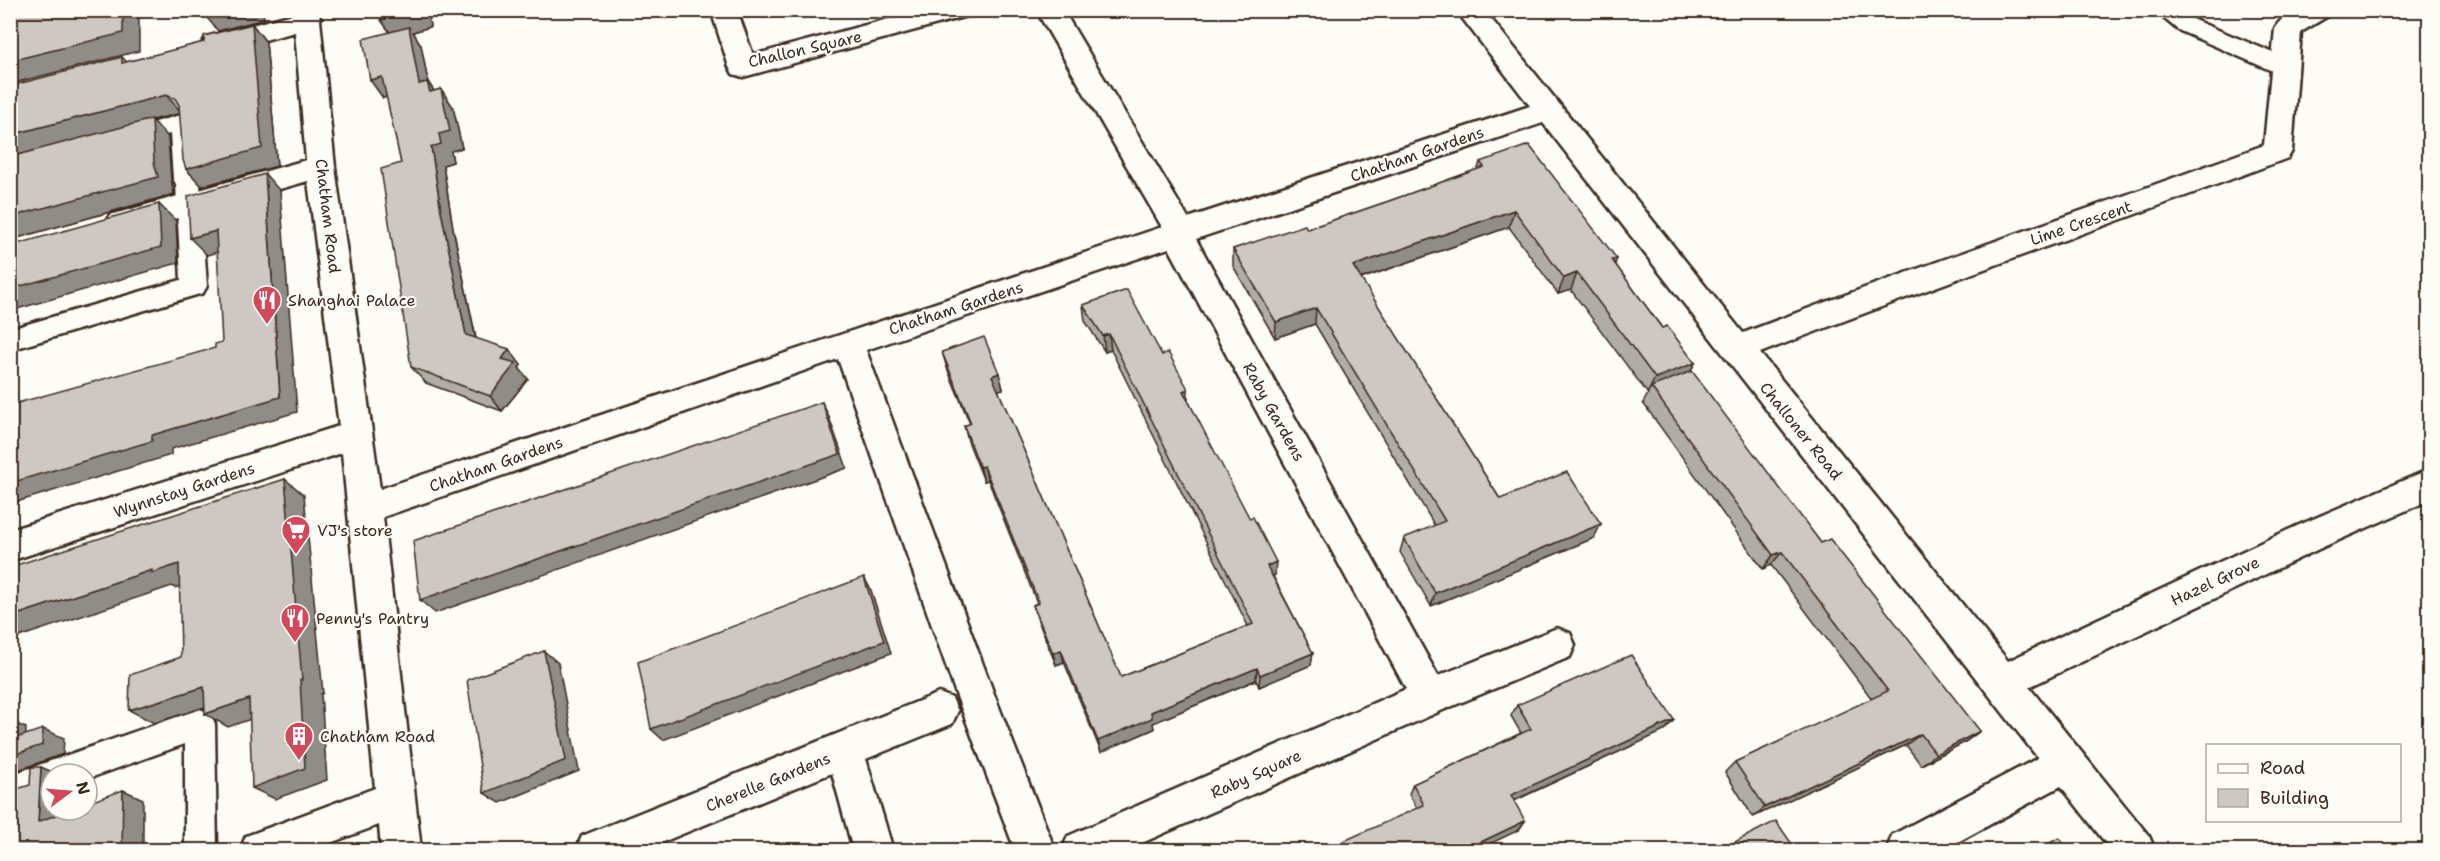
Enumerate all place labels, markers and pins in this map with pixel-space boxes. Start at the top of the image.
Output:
restaurant icon: Shanghai Palace [251,284,283,326]
place label: Shanghai Palace [288,290,416,311]
supermarket icon: VJ's store [280,514,312,556]
place label: VJ's store [317,520,393,541]
restaurant icon: Penny's Pantry [279,602,311,644]
place label: Penny's Pantry [316,608,429,629]
building icon: Chatham Road [283,720,315,762]
place label: Chatham Road [320,726,435,747]

